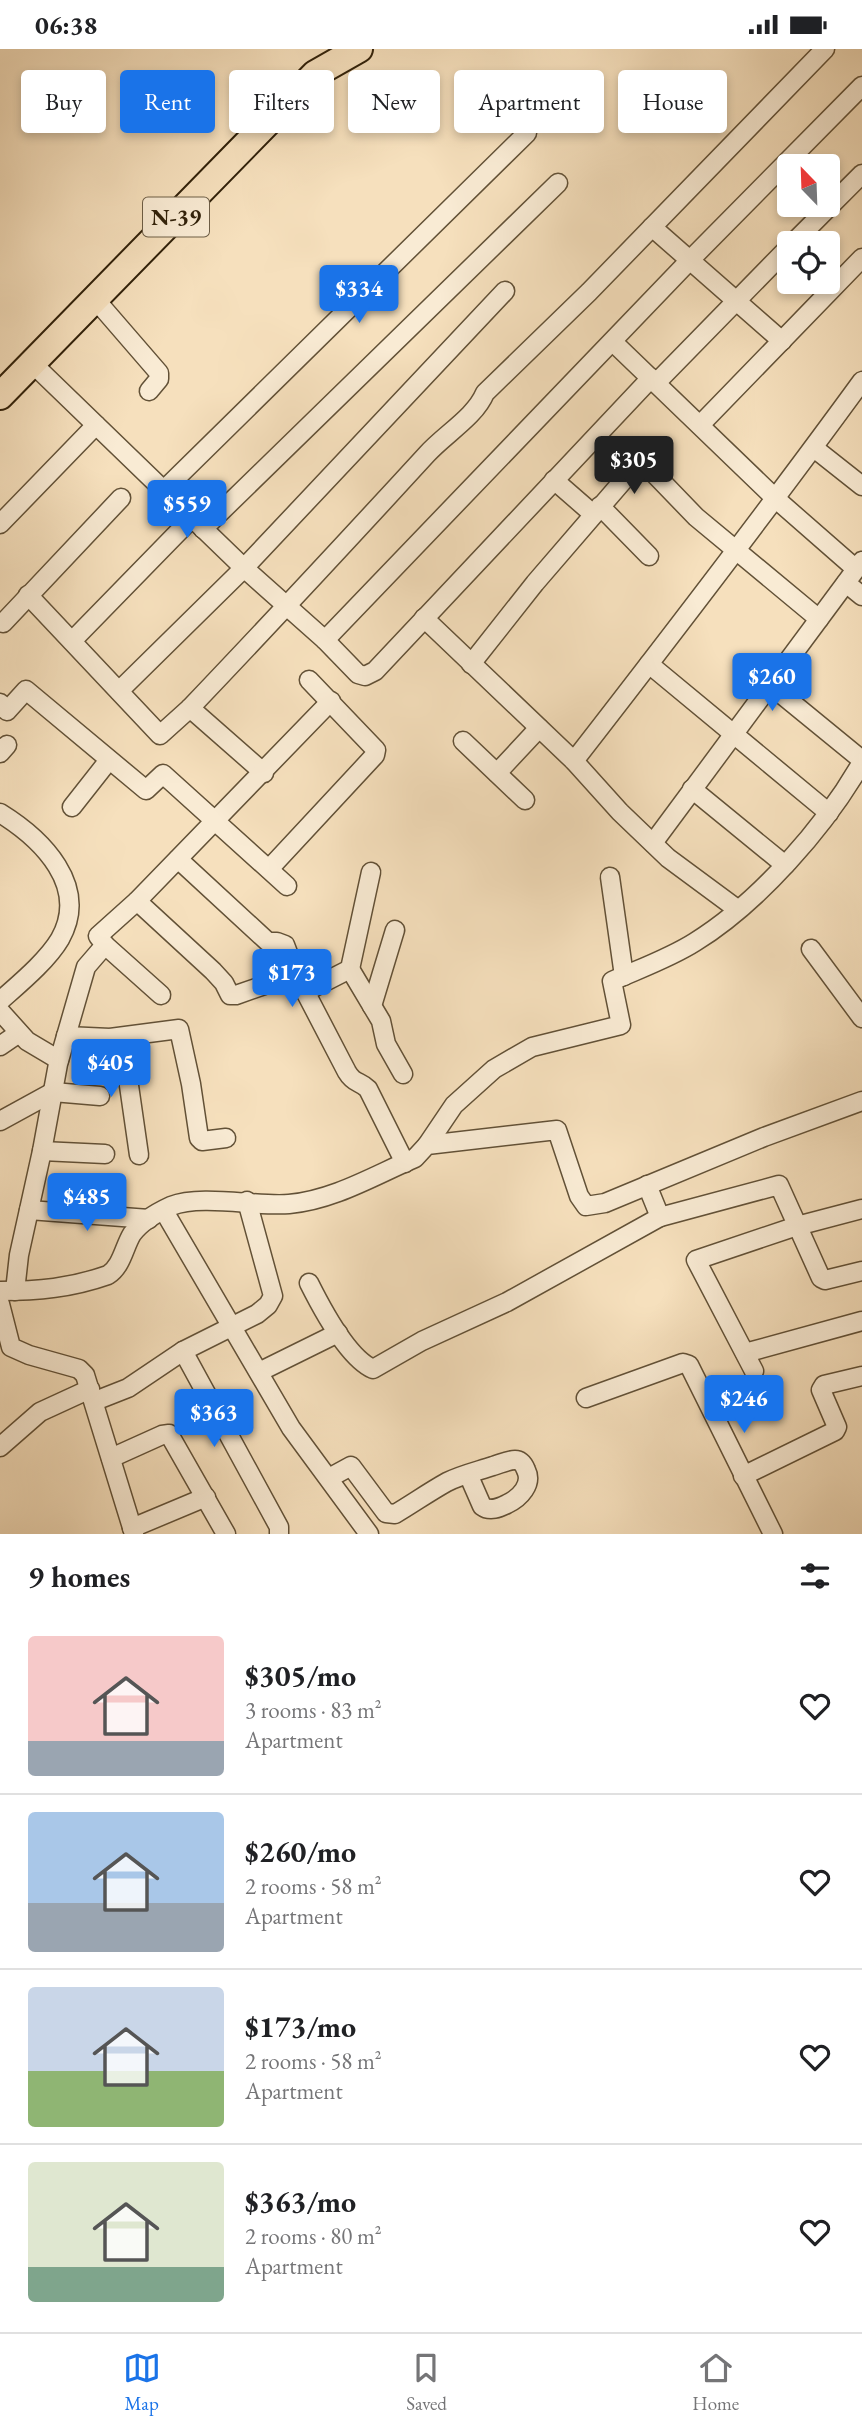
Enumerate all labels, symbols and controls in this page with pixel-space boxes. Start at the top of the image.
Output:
text: 06:38 [35,8,97,42]
chip: Buy [21,70,106,133]
chip: Rent [120,70,215,133]
chip: Filters [229,70,334,133]
chip: New [348,70,440,133]
chip: Apartment [454,70,604,133]
chip: House [618,70,727,133]
north arrow [777,154,840,217]
map controls [777,154,840,294]
road number: N-39 [143,197,209,237]
button: locate [777,231,840,294]
pin: $334 [318,265,400,325]
text: $334 [335,273,383,303]
pin: $305 [593,437,675,496]
text: $305 [610,444,658,474]
pin: $559 [146,481,228,540]
text: $559 [163,488,211,518]
pin: $260 [731,653,813,713]
text: $260 [748,661,796,691]
pin: $173 [251,949,333,1009]
text: $173 [268,957,316,987]
pin: $405 [70,1039,152,1099]
text: $405 [87,1047,135,1077]
pin: $485 [46,1173,128,1233]
text: $485 [63,1181,111,1211]
pin: $246 [703,1375,785,1435]
text: $246 [720,1383,768,1413]
pin: $363 [173,1389,255,1449]
text: $363 [190,1397,238,1427]
text: 9 homes [28,1557,130,1596]
icon: filters [796,1557,834,1595]
text: $305/mo [245,1656,356,1695]
icon: home [84,1664,168,1748]
icon: heart [796,1687,834,1725]
text: 3 rooms · 83 m² [245,1695,382,1725]
text: Apartment [245,1725,343,1755]
text: $260/mo [245,1832,356,1871]
icon: home [84,1840,168,1924]
icon: heart [796,1863,834,1901]
text: 2 rooms · 58 m² [245,1871,382,1901]
text: Apartment [245,1901,343,1931]
text: $173/mo [245,2007,356,2046]
icon: home [84,2015,168,2099]
icon: heart [796,2038,834,2076]
text: 2 rooms · 58 m² [245,2046,382,2076]
text: Apartment [245,2076,343,2106]
text: $363/mo [245,2182,356,2221]
icon: home [84,2190,168,2274]
icon: heart [796,2213,834,2251]
text: 2 rooms · 80 m² [245,2221,382,2251]
text: Apartment [245,2251,343,2281]
tab: Map [123,2349,161,2416]
tab: Saved [406,2349,447,2416]
tab: Home [692,2349,739,2416]

